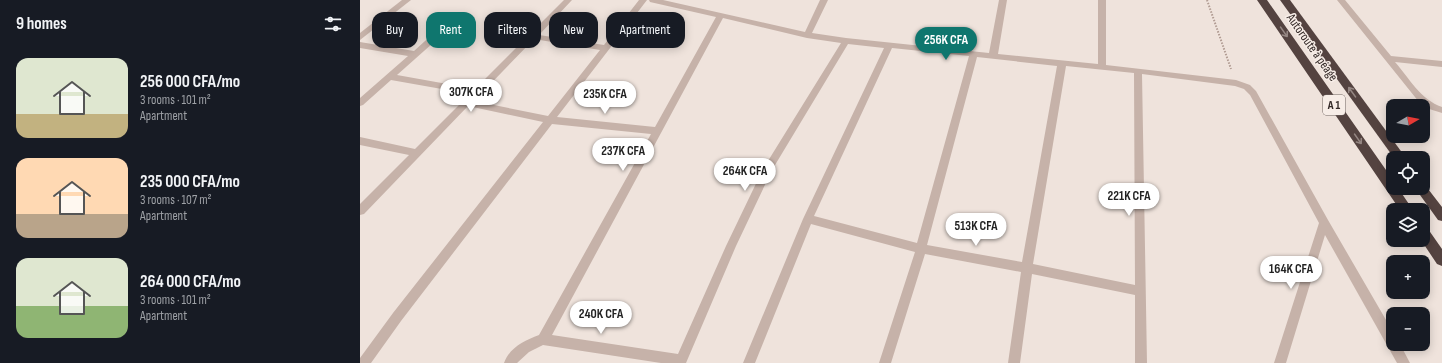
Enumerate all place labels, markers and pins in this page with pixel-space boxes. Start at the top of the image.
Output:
pin: 256K CFA [905,27,987,61]
pin: 307K CFA [430,79,512,113]
pin: 235K CFA [564,81,646,115]
pin: 237K CFA [582,138,664,172]
pin: 264K CFA [704,158,786,192]
pin: 221K CFA [1088,183,1170,217]
pin: 513K CFA [935,213,1017,247]
pin: 164K CFA [1250,256,1332,290]
pin: 240K CFA [560,301,642,335]

